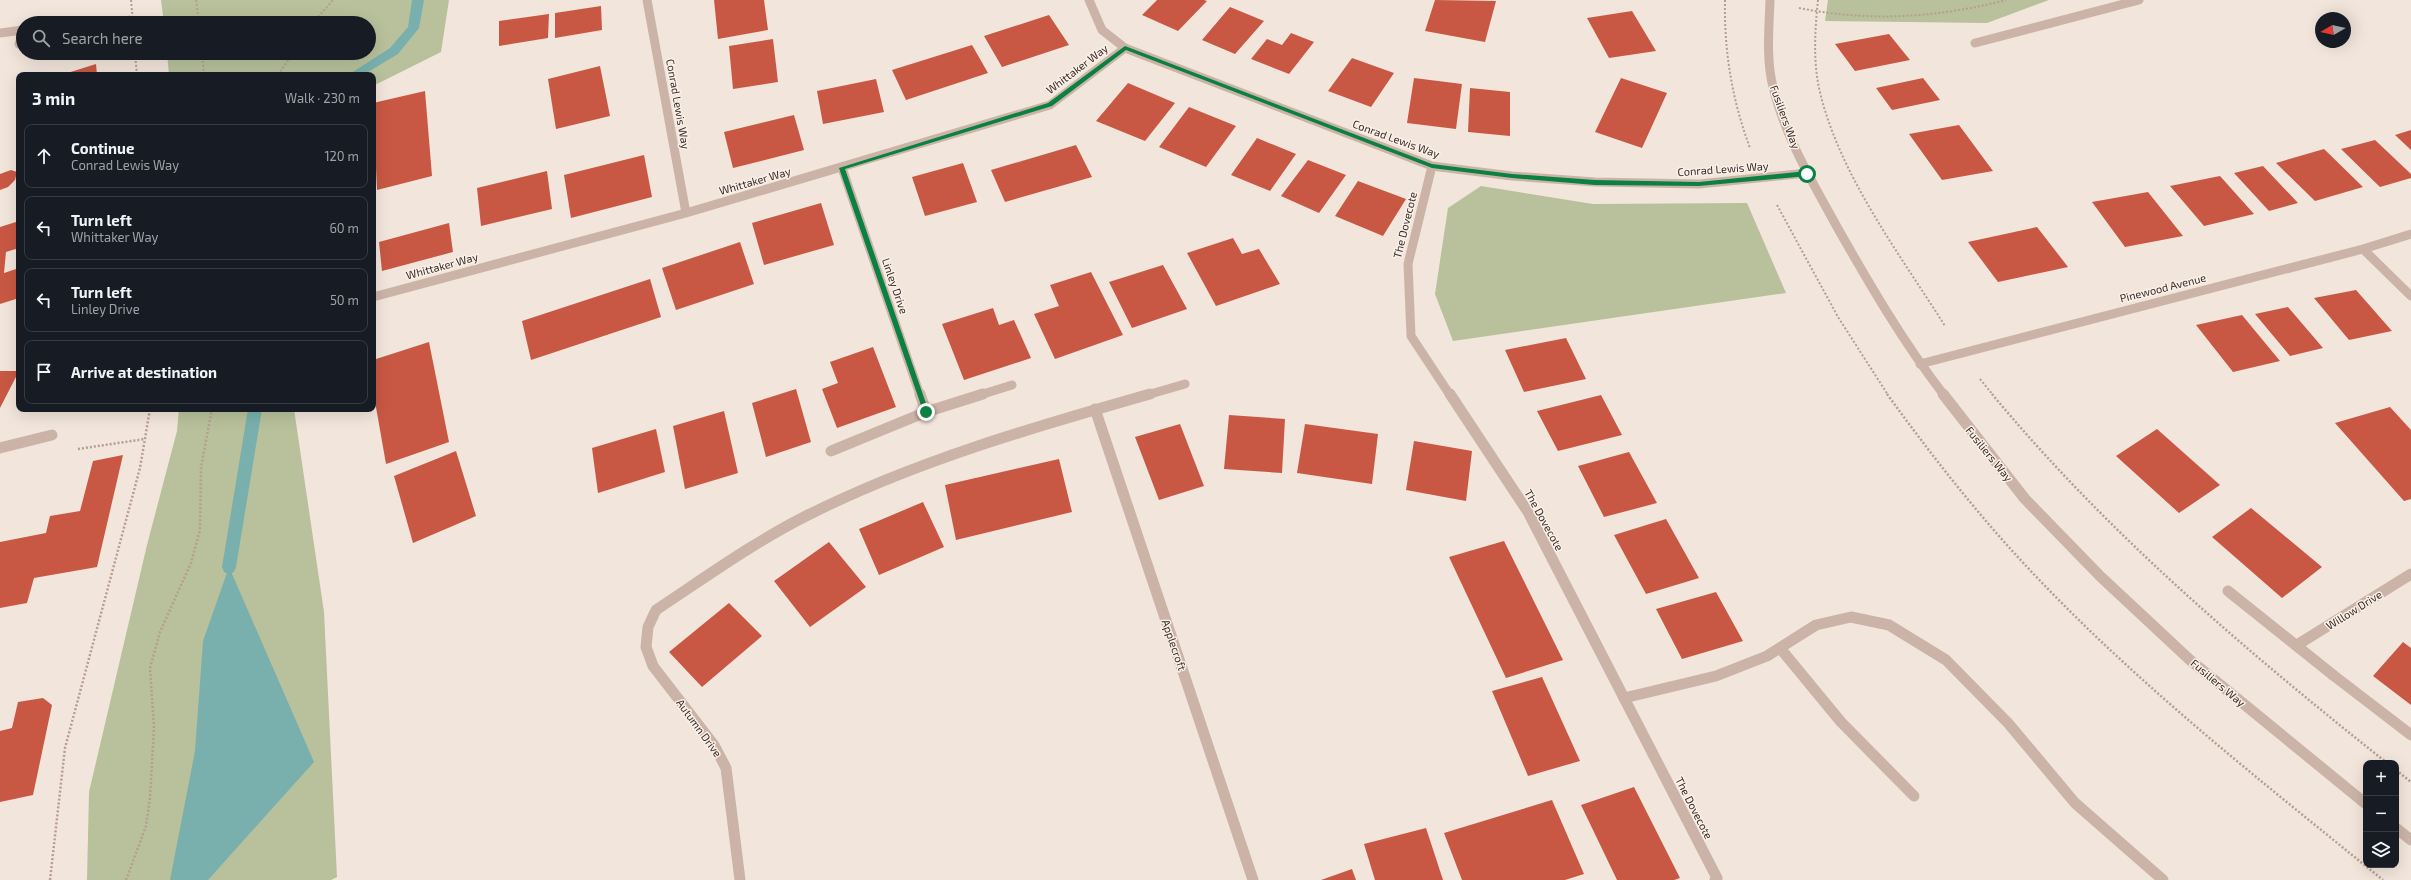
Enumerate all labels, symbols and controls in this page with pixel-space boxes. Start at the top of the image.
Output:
north arrow [2315,12,2351,48]
search box [16,16,376,60]
icon: search [30,27,52,49]
text: Search here [62,29,143,47]
street label: Whittaker Way [1043,41,1110,96]
street label: Conrad Lewis Way [664,58,693,150]
street label: Fusiliers Way [1768,83,1803,151]
text: 3 min [32,88,75,108]
text: Walk · 230 m [285,90,360,106]
street label: Conrad Lewis Way [1351,117,1442,160]
text: Continue [71,139,134,157]
icon: ahead [33,145,55,167]
text: 120 m [324,148,359,164]
text: Conrad Lewis Way [71,157,179,173]
street label: Conrad Lewis Way [1677,159,1769,178]
street label: Whittaker Way [718,164,792,197]
route start [1798,165,1816,183]
street label: The Dovecote [1390,190,1419,259]
text: Turn left [71,211,132,229]
icon: left [33,217,55,239]
text: 60 m [329,220,359,236]
text: Whittaker Way [71,229,158,245]
street label: Whittaker Way [404,250,479,281]
street label: Linley Drive [880,256,911,315]
street label: Pinewood Avenue [2118,270,2207,305]
text: Turn left [71,283,132,301]
icon: left [33,289,55,311]
text: 50 m [330,292,359,308]
text: Linley Drive [71,301,140,317]
icon: arrive [33,361,55,383]
text: Arrive at destination [71,363,217,381]
route end [917,403,935,421]
street label: Fusiliers Way [1963,424,2016,484]
street label: The Dovecote [1522,487,1567,553]
street label: Willow Drive [2323,587,2384,632]
street label: Applecroft [1160,618,1189,672]
street label: Fusiliers Way [2189,656,2248,709]
street label: Autumn Drive [674,696,725,759]
map controls [2363,760,2399,868]
button: + [2363,760,2399,796]
street label: The Dovecote [1673,775,1716,841]
button: − [2363,796,2399,832]
button: layers [2363,832,2399,868]

